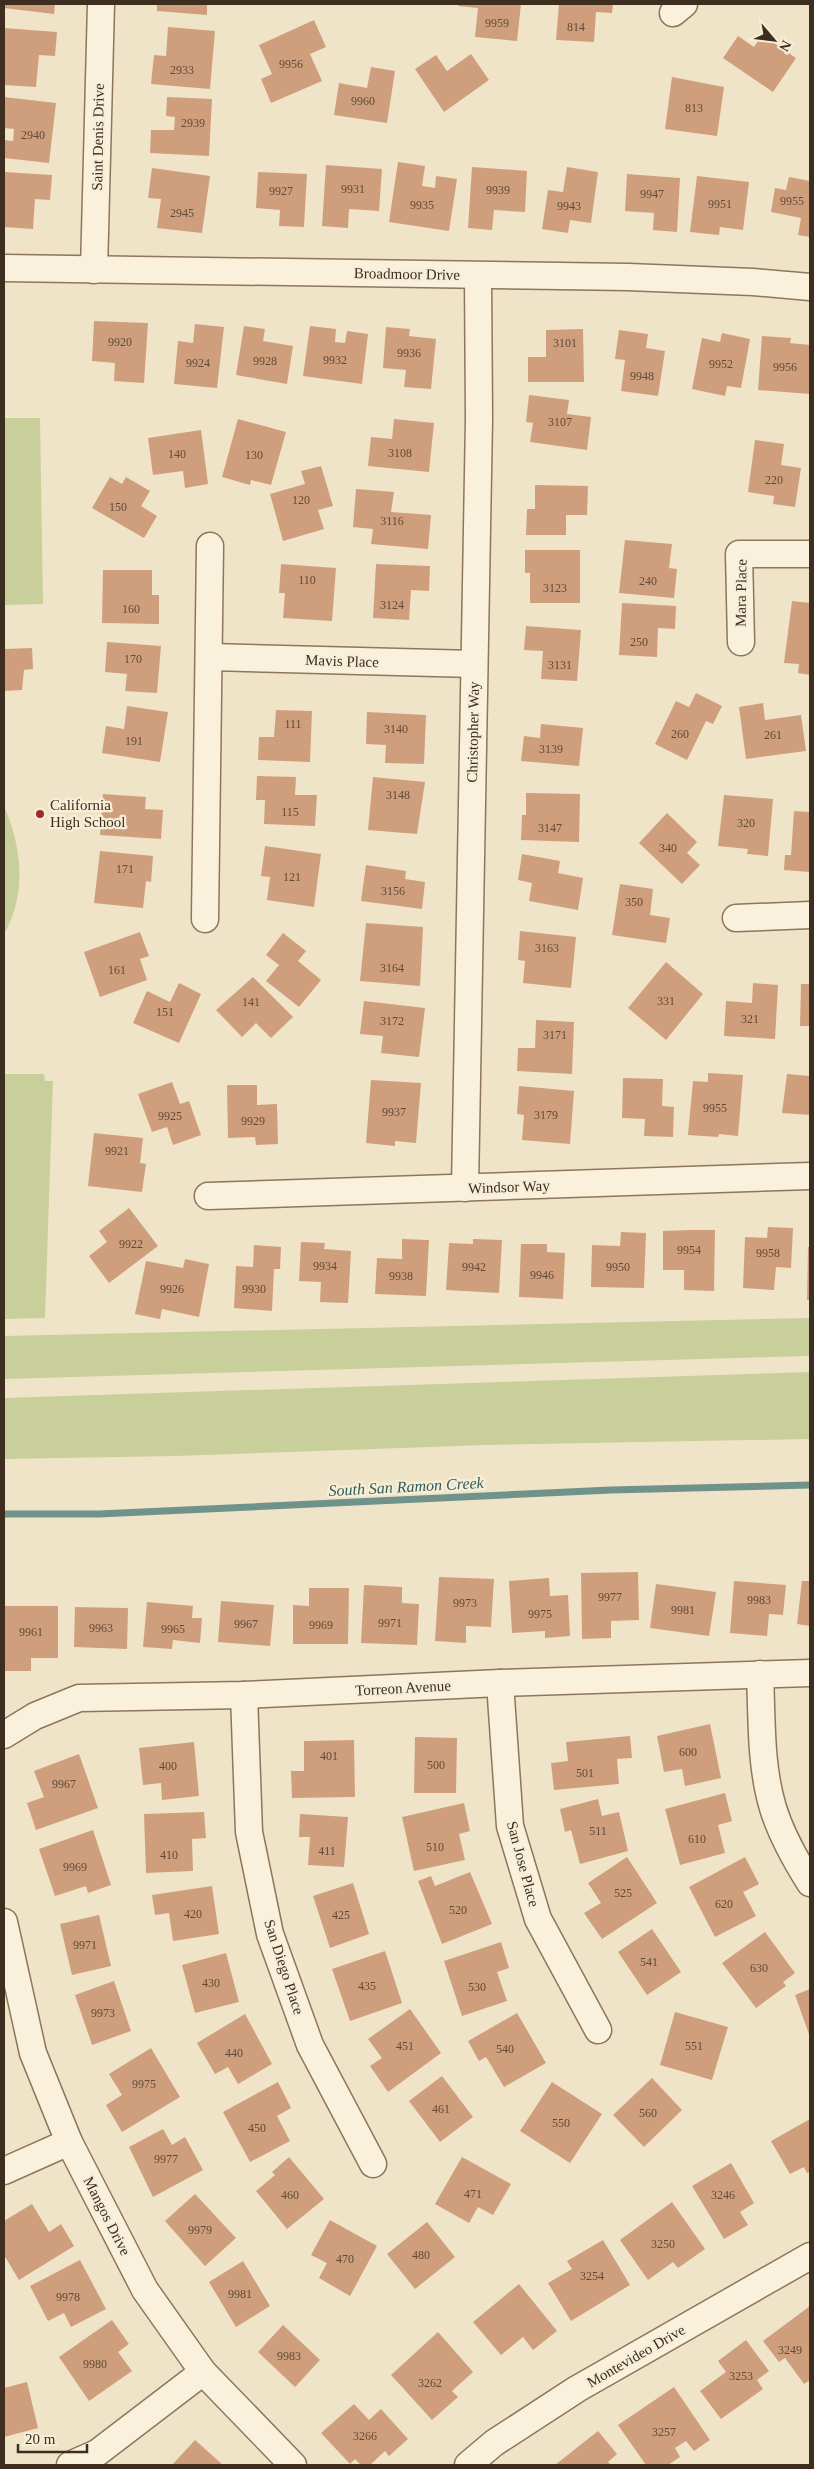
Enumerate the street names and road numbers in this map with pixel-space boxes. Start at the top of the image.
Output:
street label: Saint Denis Drive [89,83,107,191]
street label: Broadmoor Drive [354,265,461,283]
street label: Mara Place [732,559,750,627]
street label: Mavis Place [305,652,379,670]
street label: Christopher Way [464,681,482,783]
street label: Windsor Way [468,1178,551,1196]
street label: Torreon Avenue [355,1677,452,1698]
street label: San Jose Place [504,1819,542,1909]
street label: San Diego Place [261,1917,307,2017]
street label: Mangos Drive [80,2174,134,2258]
street label: Montevideo Drive [584,2321,688,2391]

